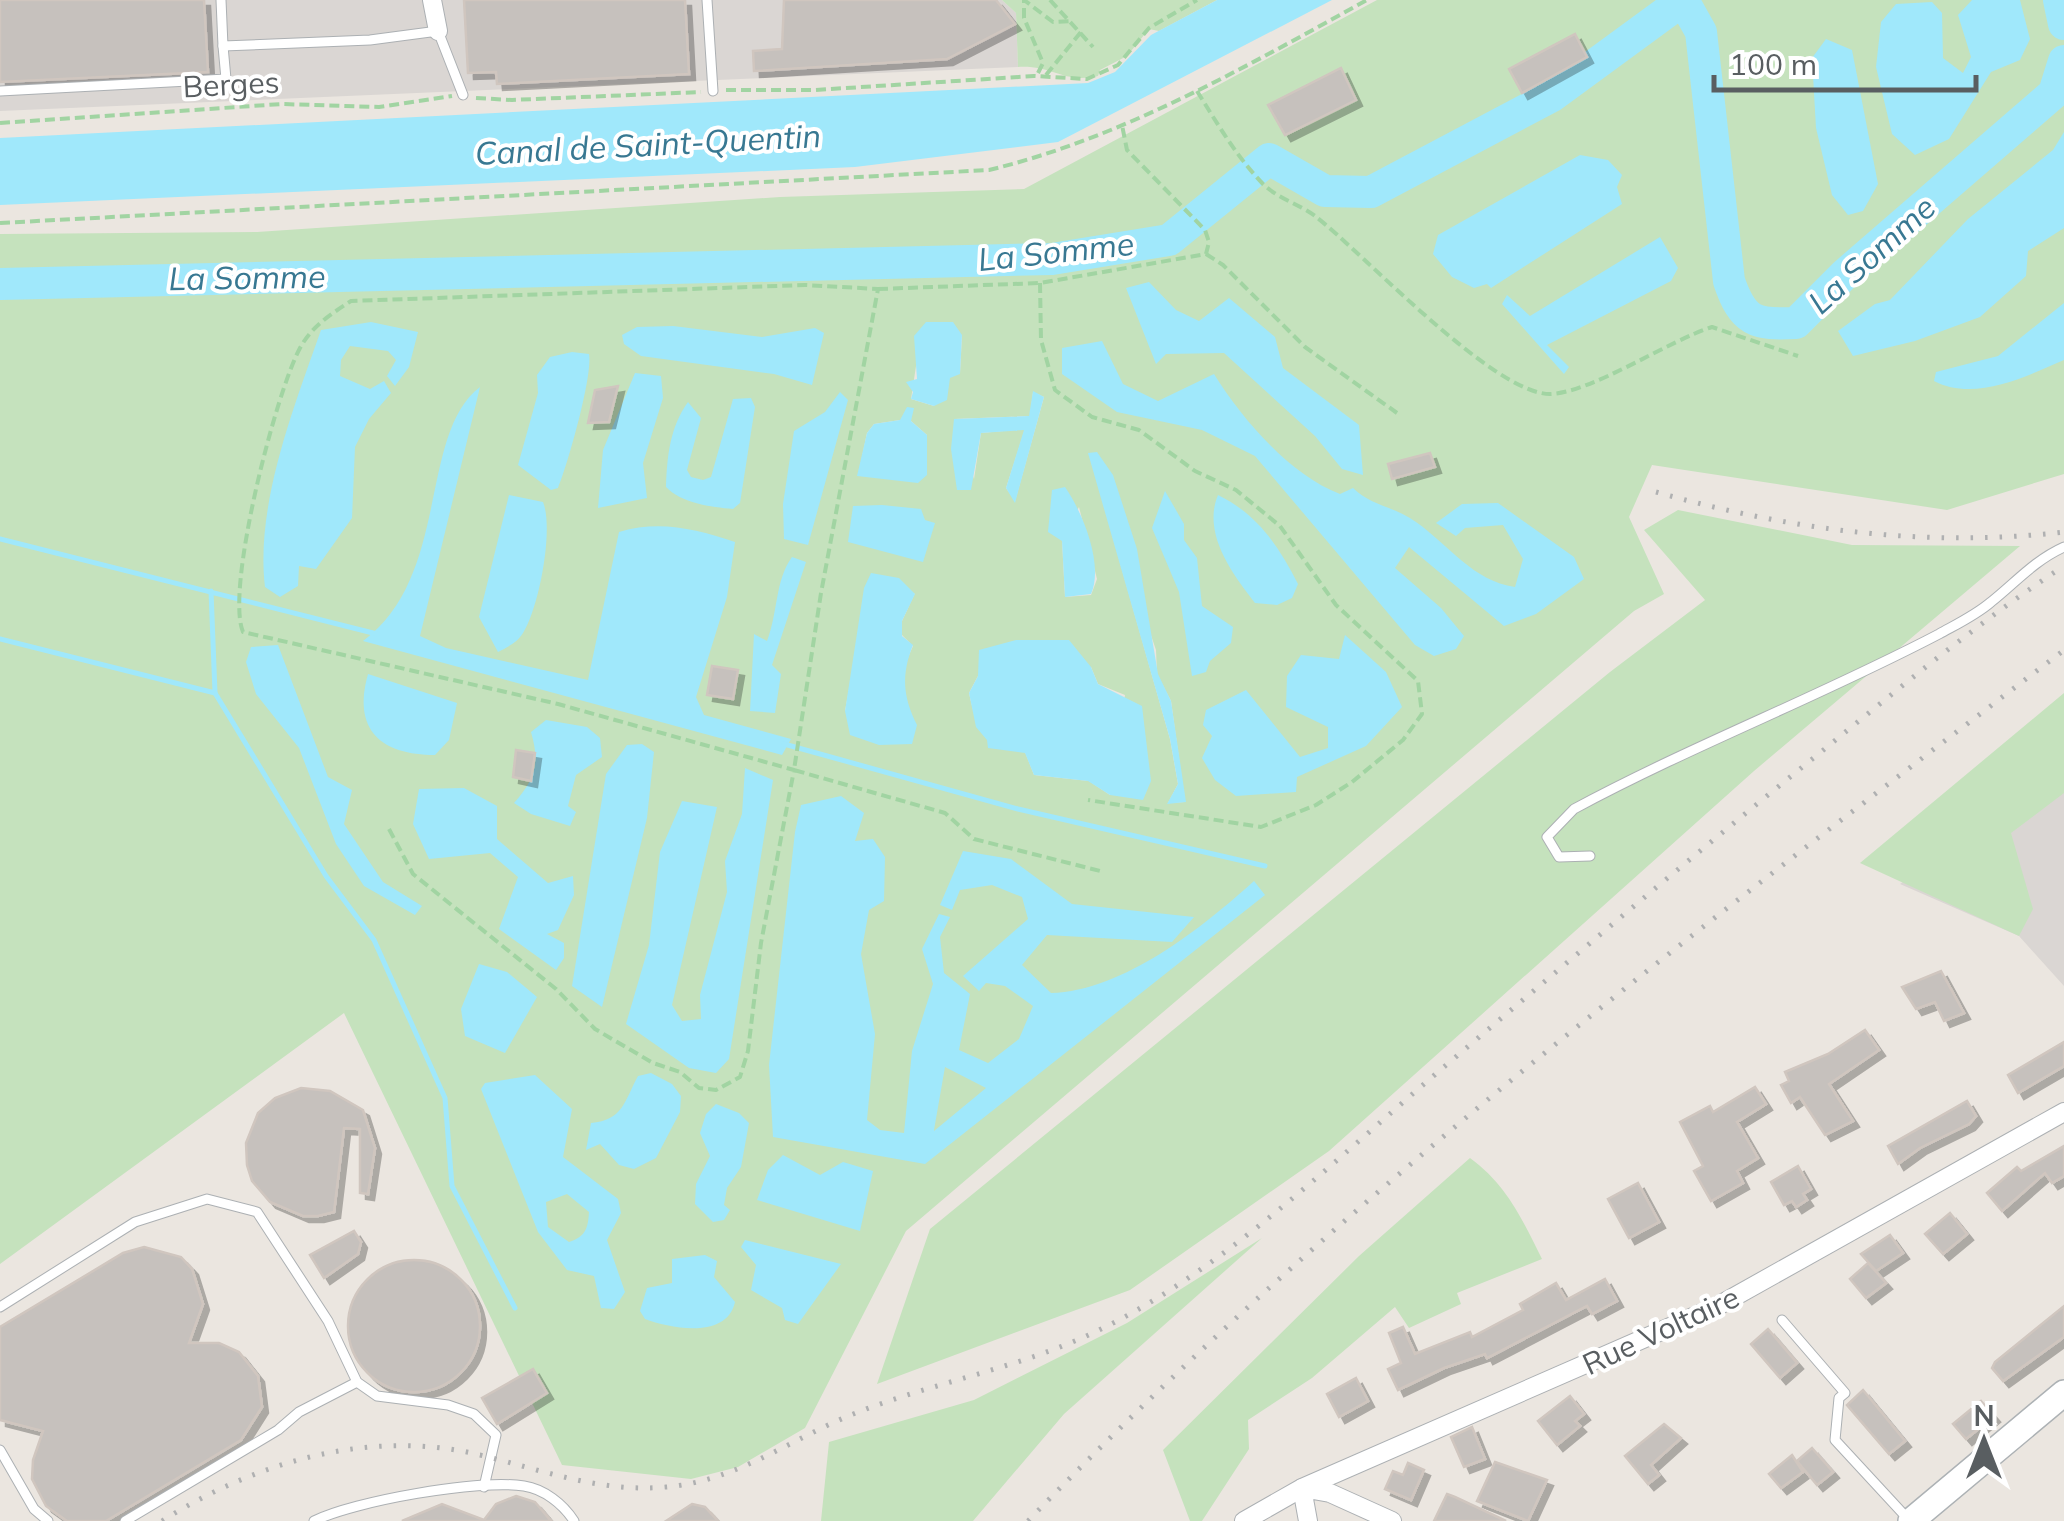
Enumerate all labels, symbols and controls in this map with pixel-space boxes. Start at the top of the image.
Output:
scale bar [1714,30,1976,92]
text: 100 m [1729,45,1817,83]
street label: Berges [182,62,280,106]
water label: Canal de Saint-Quentin [474,115,822,173]
water label: La Somme [1800,187,1943,322]
water label: La Somme [976,223,1136,279]
water label: La Somme [168,256,326,298]
street label: Rue Voltaire [1576,1277,1745,1383]
north arrow [1934,1391,2034,1491]
text: N [1973,1398,1995,1433]

